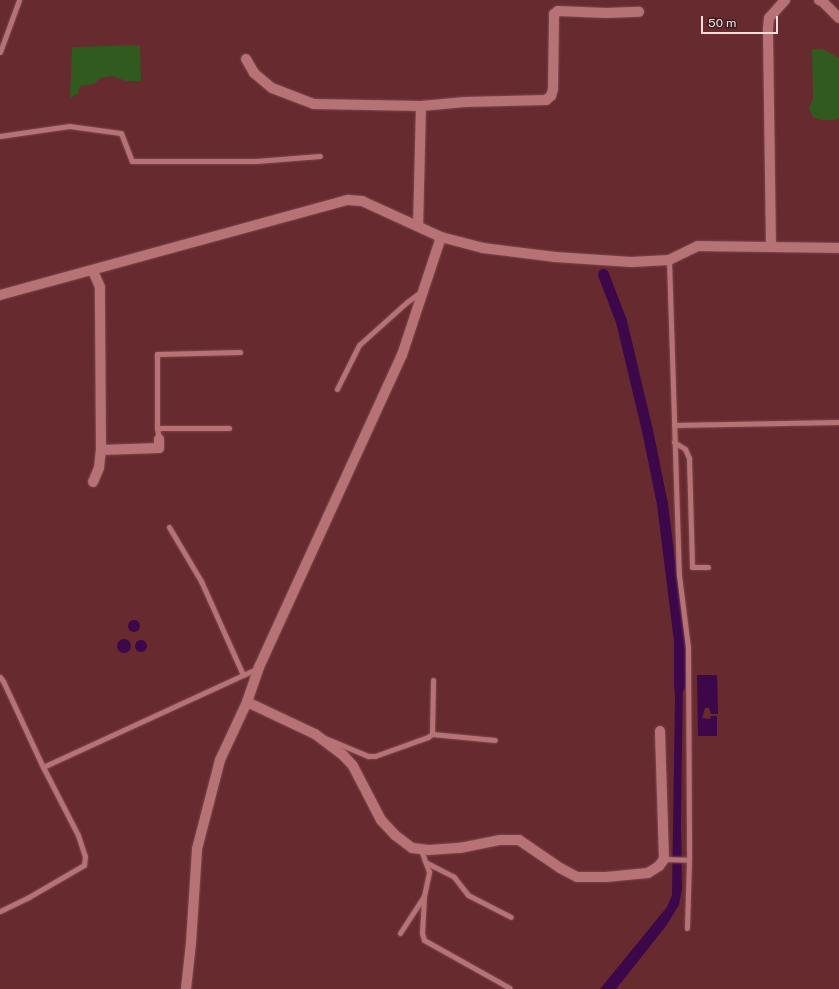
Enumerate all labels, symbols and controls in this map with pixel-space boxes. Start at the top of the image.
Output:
scale bar [703,8,780,34]
text: 50 m [708,16,736,30]

